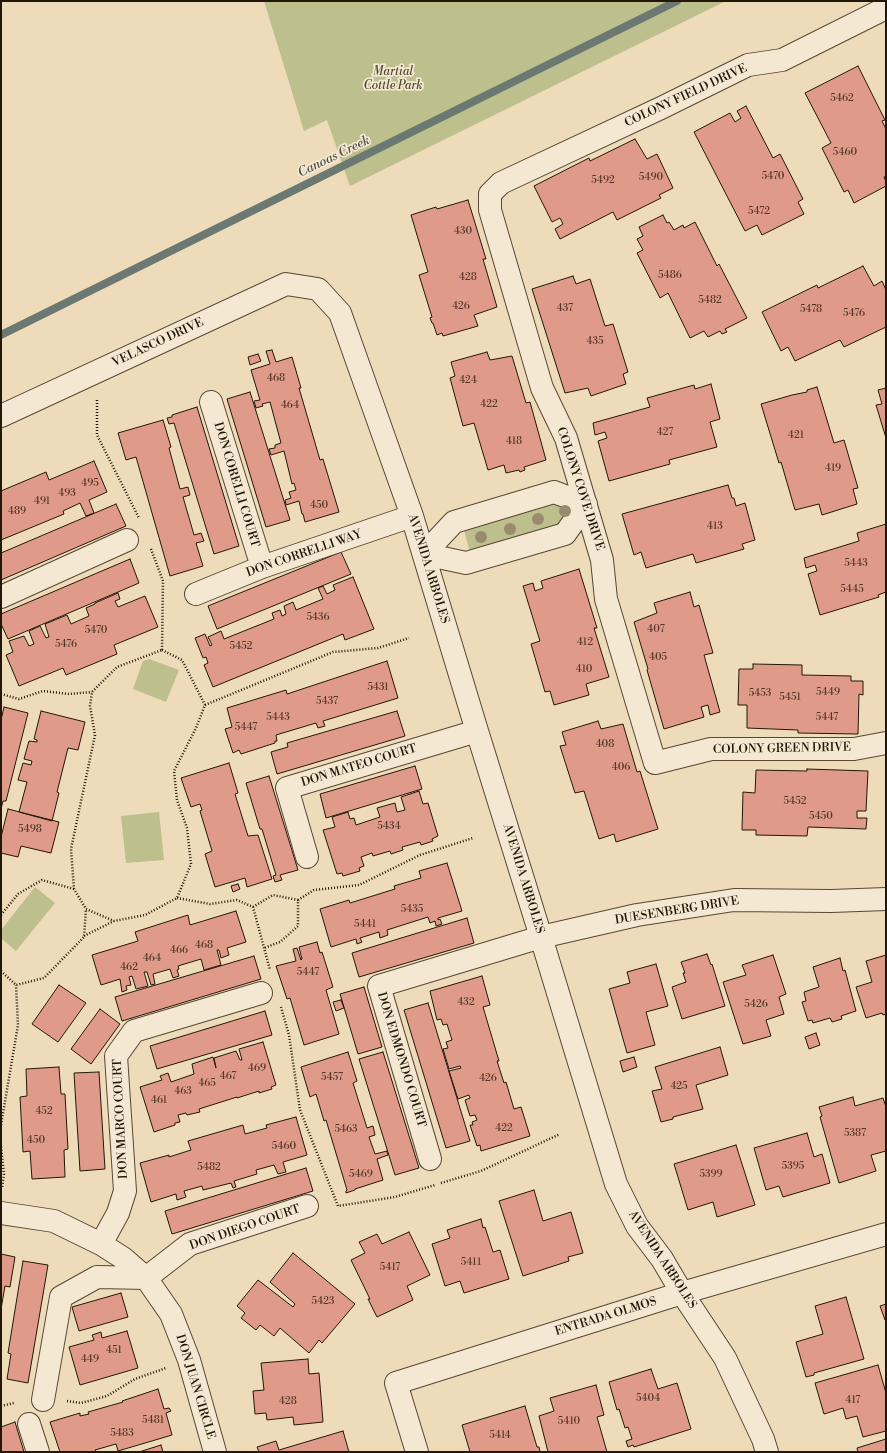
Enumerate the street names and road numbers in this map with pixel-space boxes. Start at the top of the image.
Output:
street label: COLONY FIELD DRIVE [623,61,749,131]
street label: VELASCO DRIVE [110,315,206,371]
street label: DON CORELLI COURT [210,421,262,549]
street label: COLONY COVE DRIVE [553,425,607,553]
street label: AVENIDA ARBOLES [404,512,452,626]
street label: DON CORRELLI WAY [245,528,363,580]
street label: COLONY GREEN DRIVE [713,741,851,757]
street label: DON MATEO COURT [299,742,419,790]
street label: AVENIDA ARBOLES [499,822,547,936]
street label: DUESENBERG DRIVE [614,894,740,928]
street label: DON EDMONDO COURT [374,991,428,1129]
street label: DON MARCO COURT [111,1059,131,1179]
street label: DON DIEGO COURT [188,1202,302,1254]
street label: AVENIDA ARBOLES [625,1208,699,1312]
street label: ENTRADA OLMOS [553,1295,659,1339]
street label: DON JUAN CIRCLE [172,1333,218,1441]

